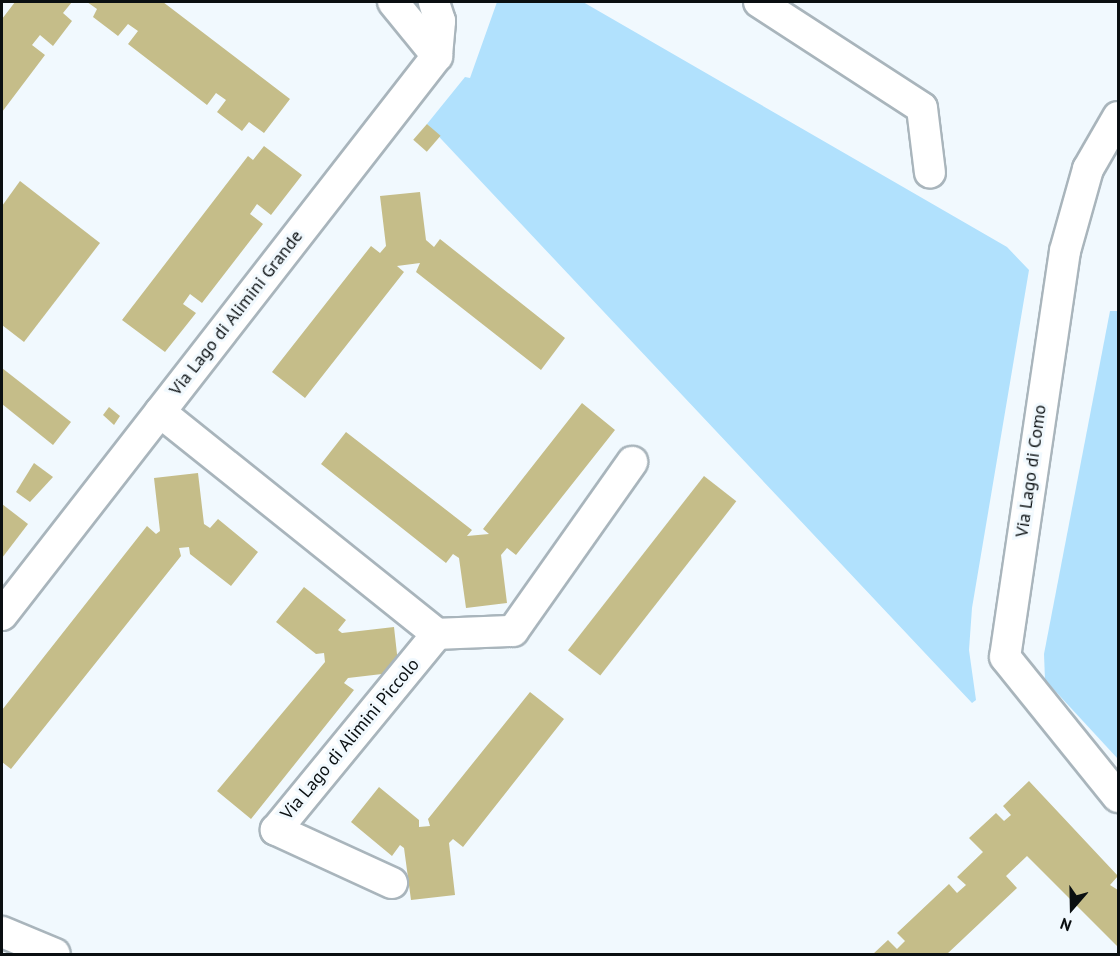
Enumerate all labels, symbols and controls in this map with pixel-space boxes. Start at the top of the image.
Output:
street label: Via Lago di Alimini Grande [165,226,307,400]
street label: Via Lago di Como [1011,403,1051,539]
street label: Via Lago di Alimini Piccolo [276,654,424,824]
north arrow [1042,878,1102,938]
text: N [1057,914,1074,936]

